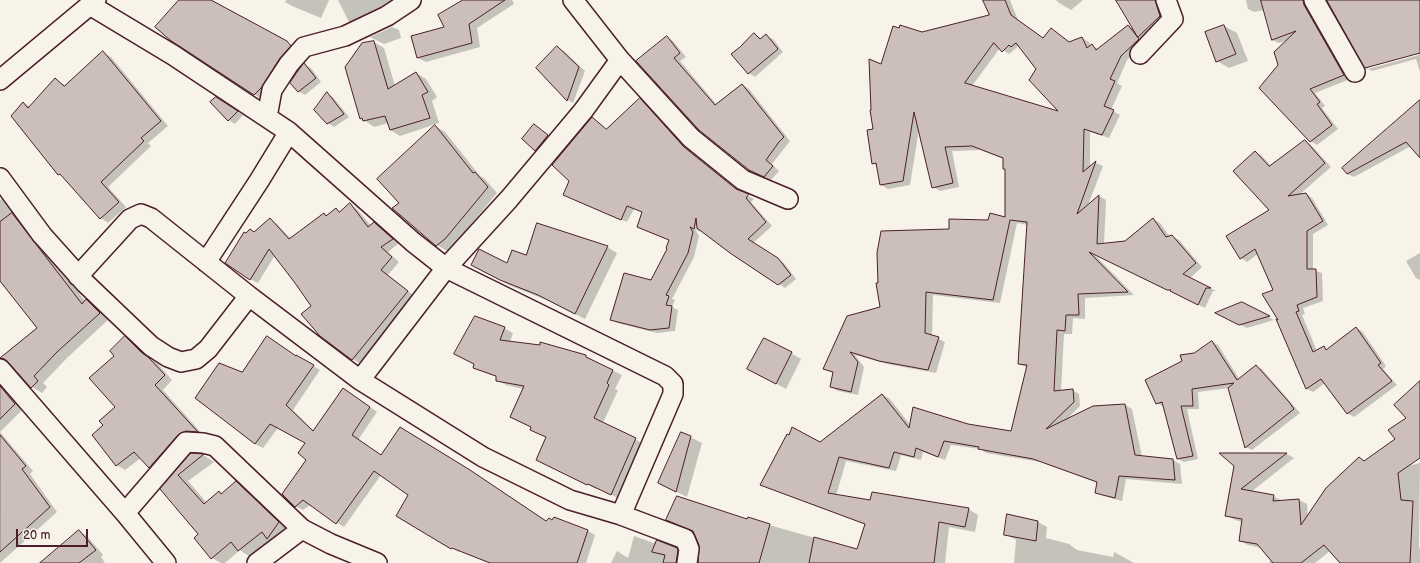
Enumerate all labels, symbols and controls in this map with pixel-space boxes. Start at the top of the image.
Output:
scale bar [18,521,90,547]
text: 20 m [23,528,50,543]

